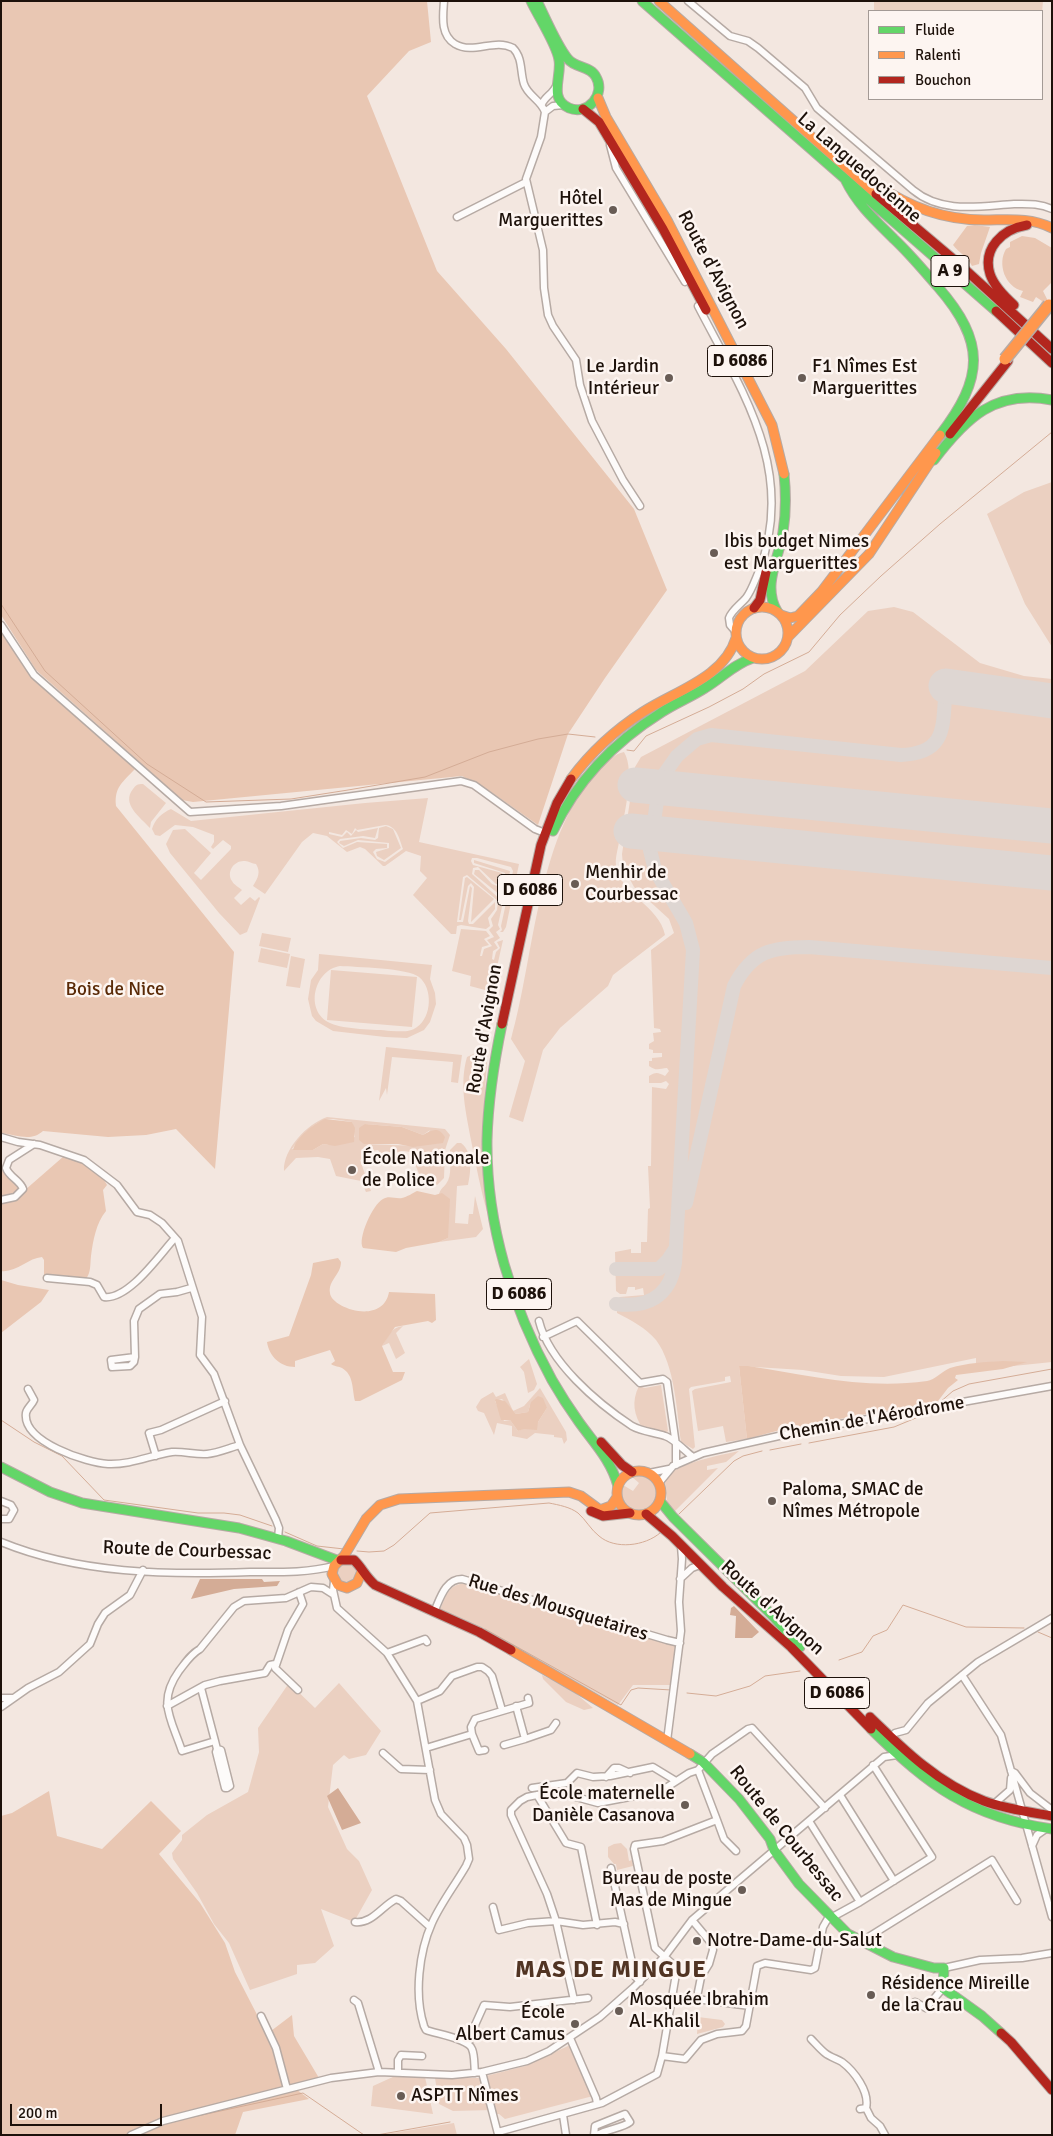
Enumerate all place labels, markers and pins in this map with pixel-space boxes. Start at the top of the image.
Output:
place label: Hôtel Marguerittes [498,188,603,232]
marker: Hôtel Marguerittes [607,204,619,216]
place label: Le Jardin Intérieur [586,356,659,400]
place label: F1 Nîmes Est Marguerittes [812,356,917,400]
marker: Le Jardin Intérieur [663,372,675,384]
marker: F1 Nîmes Est Marguerittes [796,372,808,384]
place label: Ibis budget Nimes est Marguerittes [724,531,869,575]
marker: Ibis budget Nimes est Marguerittes [708,547,720,559]
place label: Menhir de Courbessac [585,862,678,906]
marker: Menhir de Courbessac [569,878,581,890]
place label: École Nationale de Police [362,1148,489,1192]
marker: École Nationale de Police [346,1164,358,1176]
place label: Paloma, SMAC de Nîmes Métropole [782,1479,924,1523]
marker: Paloma, SMAC de Nîmes Métropole [766,1495,778,1507]
place label: École maternelle Danièle Casanova [532,1783,675,1827]
marker: École maternelle Danièle Casanova [679,1799,691,1811]
place label: Bureau de poste Mas de Mingue [602,1868,732,1912]
marker: Bureau de poste Mas de Mingue [736,1884,748,1896]
place label: Notre-Dame-du-Salut [707,1930,882,1952]
marker: Notre-Dame-du-Salut [691,1935,703,1947]
place label: Résidence Mireille de la Crau [881,1973,1030,2017]
place label: Mosquée Ibrahim Al-Khalil [629,1989,769,2033]
marker: Résidence Mireille de la Crau [865,1989,877,2001]
place label: École Albert Camus [455,2002,565,2046]
marker: Mosquée Ibrahim Al-Khalil [613,2005,625,2017]
marker: École Albert Camus [569,2018,581,2030]
place label: ASPTT Nîmes [411,2085,518,2107]
marker: ASPTT Nîmes [395,2090,407,2102]

